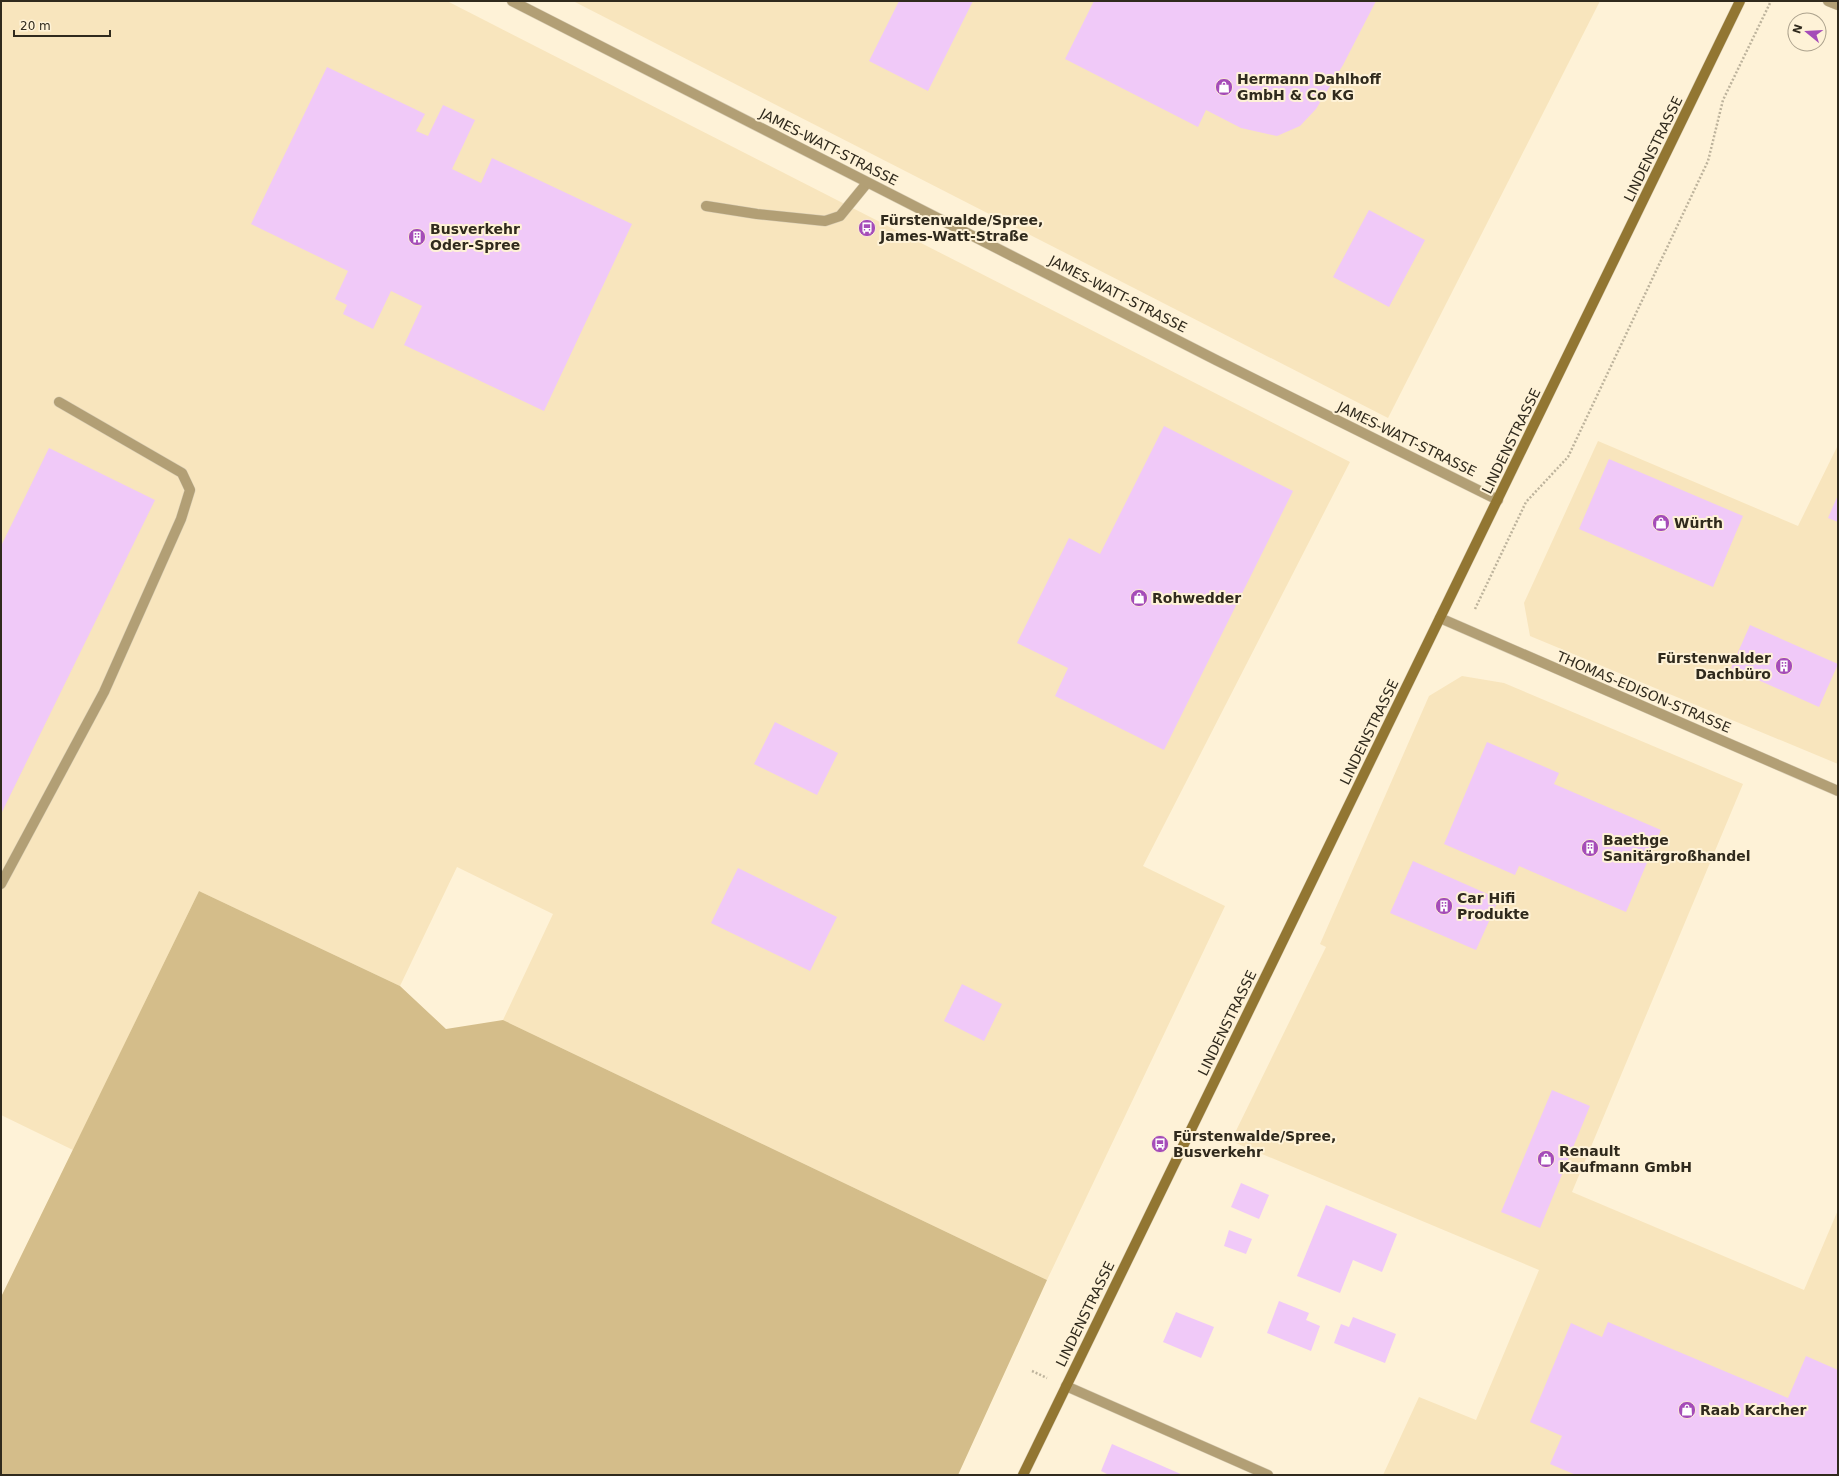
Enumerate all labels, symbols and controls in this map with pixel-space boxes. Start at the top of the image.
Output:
scale bar [14,12,110,38]
north arrow [1787,12,1827,52]
text: 20 m [20,19,51,33]
text: N [1790,23,1806,35]
place label: Hermann Dahlhoff GmbH & Co KG [1237,71,1381,103]
shop icon: Hermann Dahlhoff GmbH & Co KG [1214,77,1234,97]
street label: LINDENSTRASSE [1621,94,1685,204]
street label: JAMES-WATT-STRASSE [756,105,901,189]
place label: Fürstenwalde/Spree, James-Watt-Straße [879,212,1043,244]
bus stop icon: Fürstenwalde/Spree, James-Watt-Straße [857,218,877,238]
place label: Busverkehr Oder-Spree [430,221,520,253]
building icon: Busverkehr Oder-Spree [407,227,427,247]
street label: JAMES-WATT-STRASSE [1045,252,1190,336]
street label: LINDENSTRASSE [1479,386,1543,496]
street label: JAMES-WATT-STRASSE [1334,398,1479,480]
shop icon: Würth [1651,513,1671,533]
place label: Würth [1674,515,1723,531]
shop icon: Rohwedder [1129,588,1149,608]
place label: Rohwedder [1152,590,1241,606]
street label: THOMAS-EDISON-STRASSE [1554,648,1734,736]
place label: Fürstenwalder Dachbüro [1657,650,1771,682]
building icon: Fürstenwalder Dachbüro [1774,656,1794,676]
street label: LINDENSTRASSE [1337,677,1401,787]
place label: Baethge Sanitärgroßhandel [1603,832,1751,864]
building icon: Baethge Sanitärgroßhandel [1580,838,1600,858]
place label: Car Hifi Produkte [1457,890,1529,922]
building icon: Car Hifi Produkte [1434,896,1454,916]
street label: LINDENSTRASSE [1195,968,1259,1078]
place label: Fürstenwalde/Spree, Busverkehr [1173,1128,1336,1160]
bus stop icon: Fürstenwalde/Spree, Busverkehr [1150,1134,1170,1154]
place label: Renault Kaufmann GmbH [1559,1143,1692,1175]
shop icon: Renault Kaufmann GmbH [1536,1149,1556,1169]
street label: LINDENSTRASSE [1053,1259,1117,1369]
shop icon: Raab Karcher [1677,1400,1697,1420]
place label: Raab Karcher [1700,1402,1807,1418]

